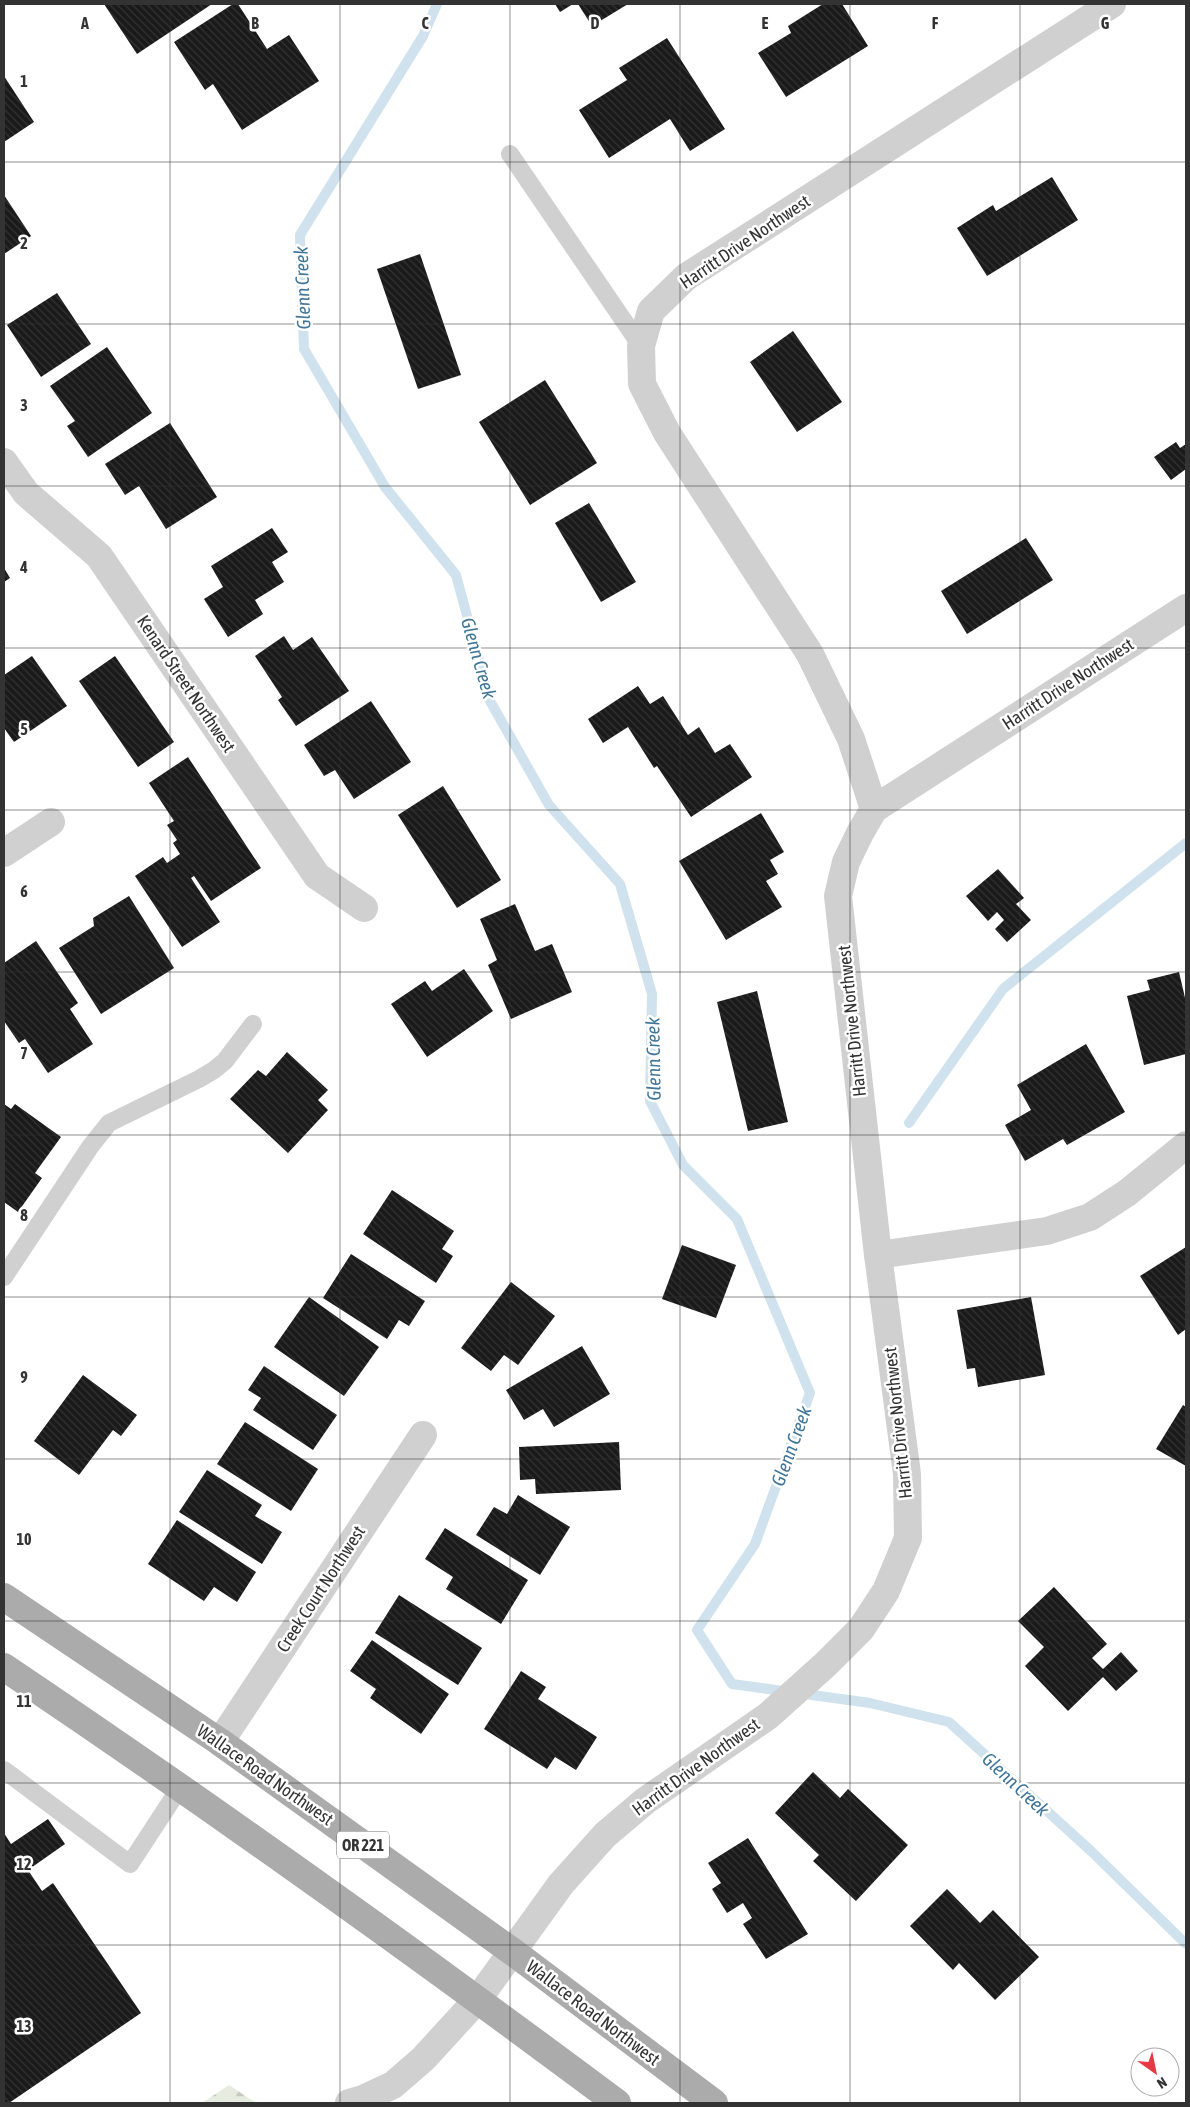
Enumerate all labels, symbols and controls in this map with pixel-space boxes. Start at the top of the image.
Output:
text: A [80,14,89,32]
text: B [251,14,259,32]
text: C [421,14,429,32]
text: D [591,14,600,32]
text: E [762,14,769,32]
text: F [932,14,939,32]
text: G [1101,14,1110,32]
text: 1 [20,72,28,90]
street label: Harritt Drive Northwest [676,190,814,293]
text: 2 [20,234,28,252]
water label: Glenn Creek [290,245,314,330]
text: 3 [20,396,28,414]
text: 4 [19,558,28,576]
street label: Kenard Street Northwest [133,611,240,756]
water label: Glenn Creek [457,615,501,702]
street label: Harritt Drive Northwest [998,633,1137,734]
text: 5 [20,720,28,738]
text: 6 [20,882,28,900]
street label: Harritt Drive Northwest [833,944,870,1098]
water label: Glenn Creek [641,1017,665,1101]
text: 7 [20,1044,28,1062]
text: 8 [20,1206,28,1224]
street label: Harritt Drive Northwest [879,1346,916,1500]
text: 9 [20,1368,28,1386]
water label: Glenn Creek [766,1403,816,1489]
street label: Creek Court Northwest [272,1522,369,1656]
text: 10 [16,1530,32,1548]
text: 11 [16,1692,32,1710]
street label: Harritt Drive Northwest [628,1713,763,1820]
street label: Wallace Road Northwest [193,1720,337,1829]
water label: Glenn Creek [978,1748,1054,1821]
road number: OR 221 [337,1832,389,1858]
text: 12 [16,1855,32,1873]
street label: Wallace Road Northwest [523,1956,664,2070]
text: 13 [16,2017,32,2035]
north arrow [1130,2047,1180,2097]
text: N [1154,2074,1170,2092]

